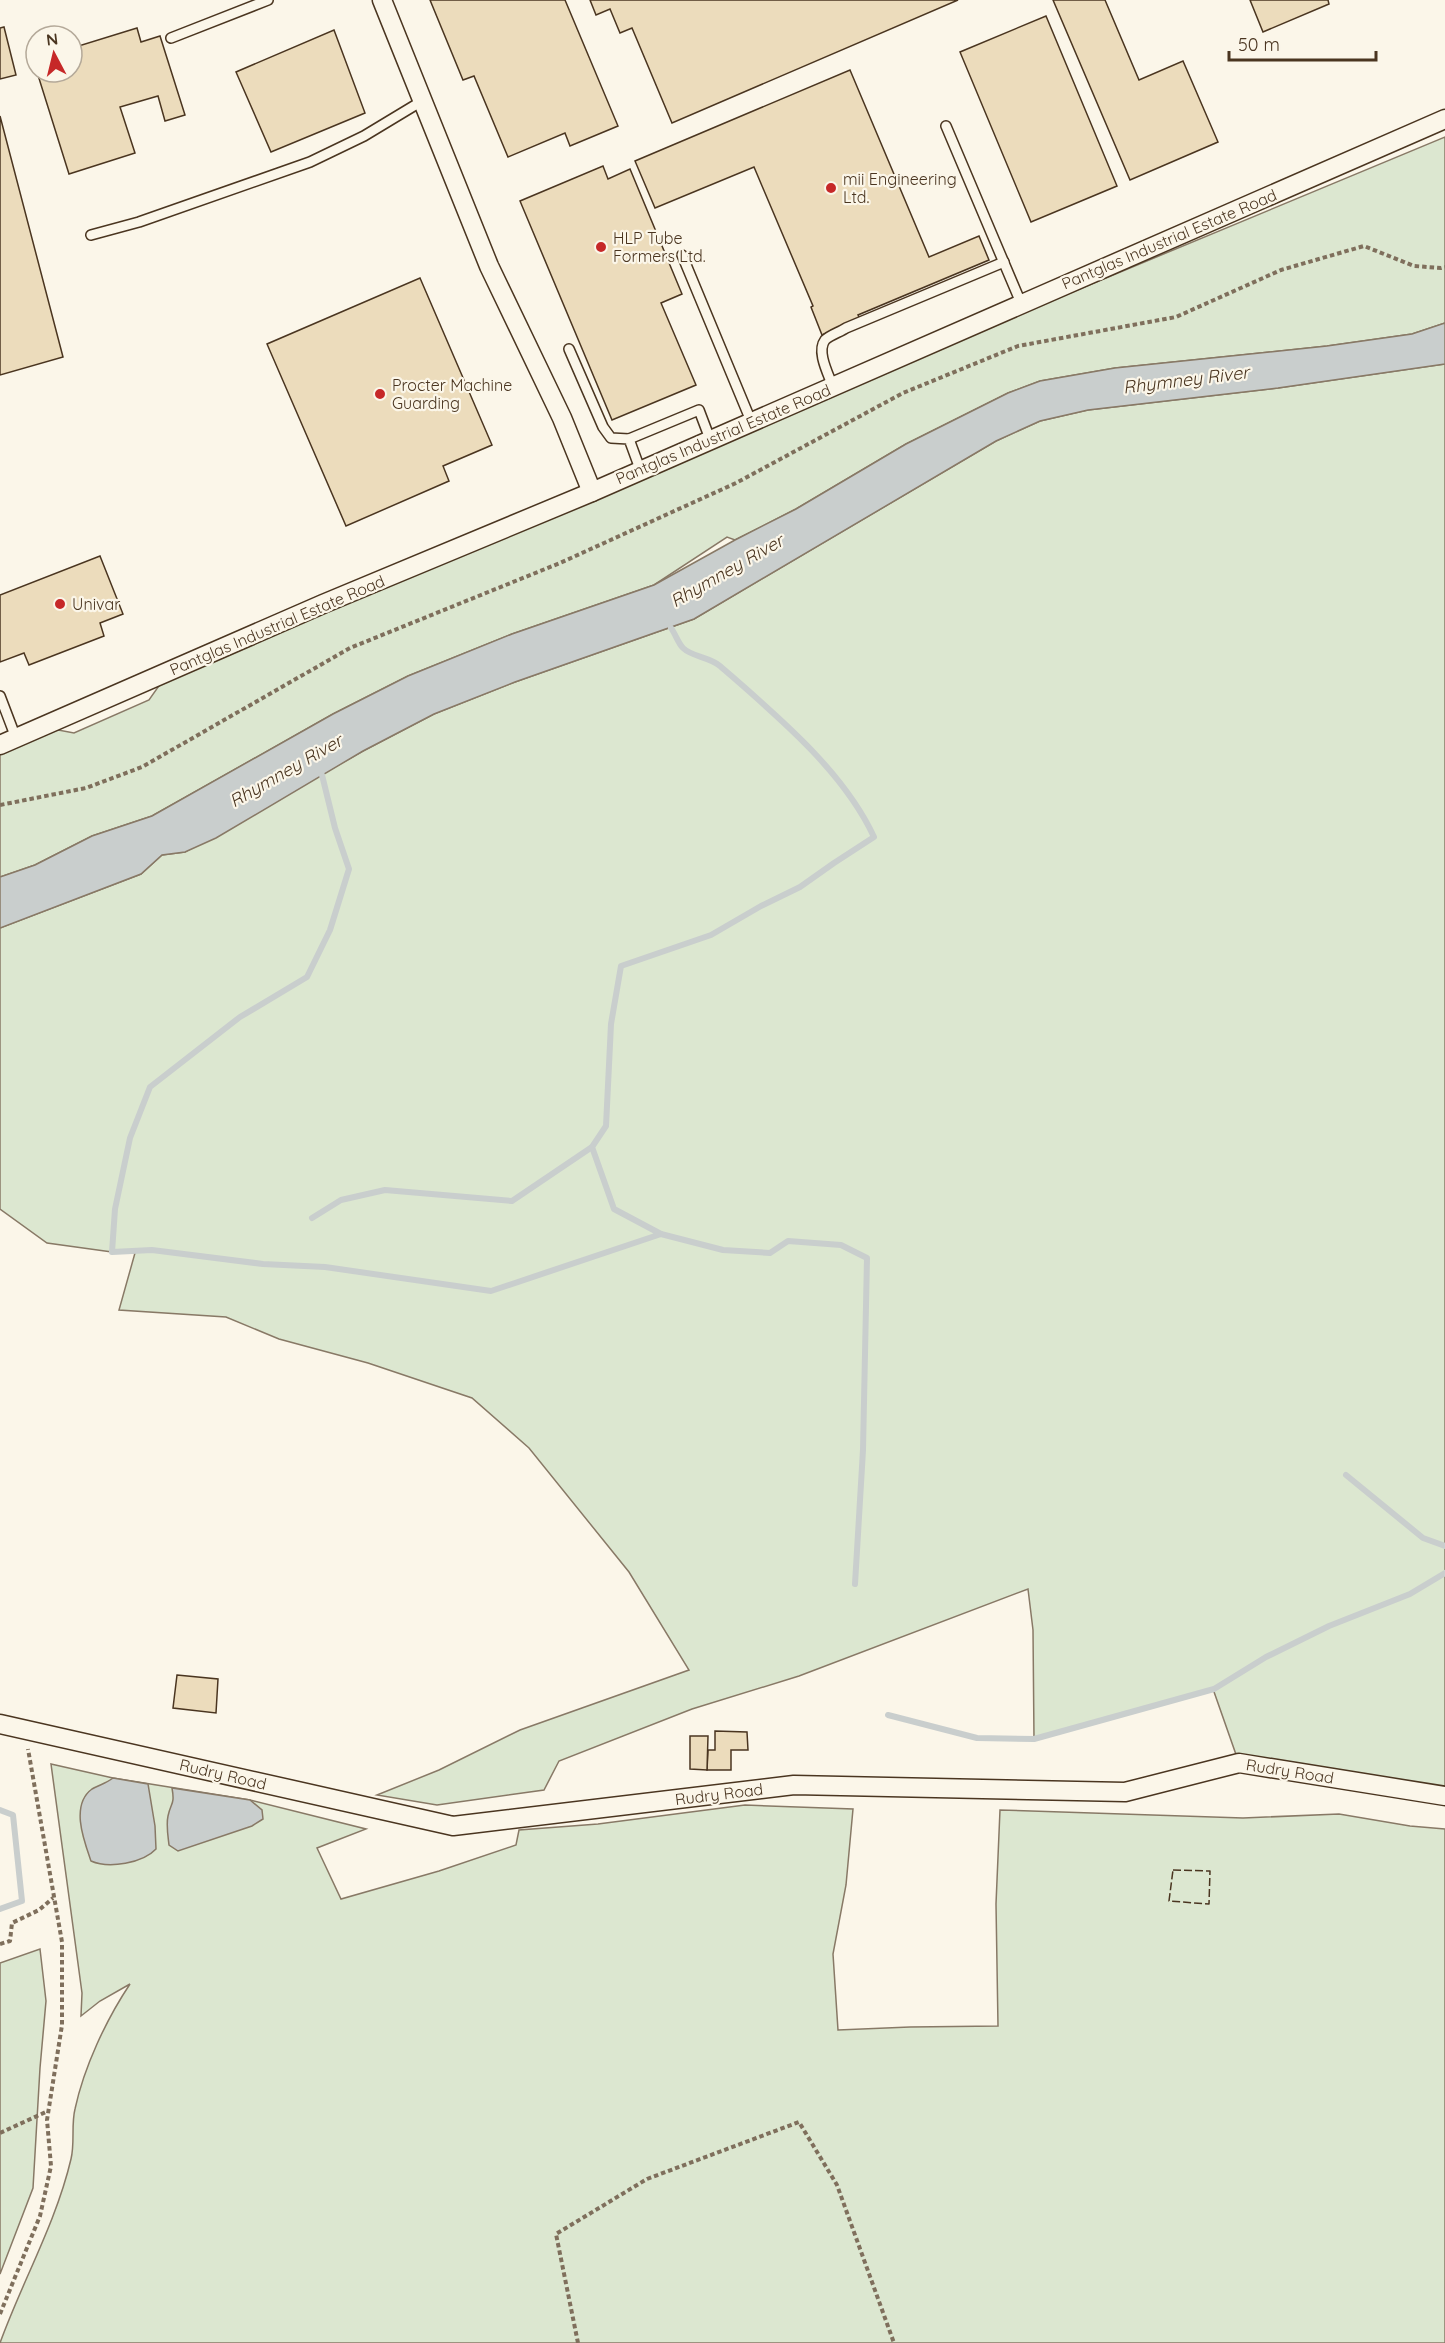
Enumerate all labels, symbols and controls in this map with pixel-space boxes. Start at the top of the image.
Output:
north arrow [24,24,84,84]
scale bar [1229,24,1376,62]
text: N [45,28,59,50]
text: 50 m [1238,33,1280,56]
place label: mii Engineering Ltd. [843,169,957,207]
marker: mii Engineering Ltd. [824,181,838,195]
street label: Pantglas Industrial Estate Road [1058,185,1280,293]
place label: HLP Tube Formers Ltd. [613,228,706,266]
marker: HLP Tube Formers Ltd. [594,240,608,254]
water label: Rhymney River [1122,360,1252,399]
place label: Procter Machine Guarding [392,375,512,413]
street label: Pantglas Industrial Estate Road [612,380,834,488]
marker: Procter Machine Guarding [373,387,387,401]
water label: Rhymney River [666,528,789,612]
street label: Pantglas Industrial Estate Road [166,571,388,679]
place label: Univar [72,594,120,614]
marker: Univar [53,597,67,611]
water label: Rhymney River [225,728,348,812]
street label: Rudry Road [178,1754,268,1794]
street label: Rudry Road [1245,1754,1335,1788]
street label: Rudry Road [674,1779,764,1809]

